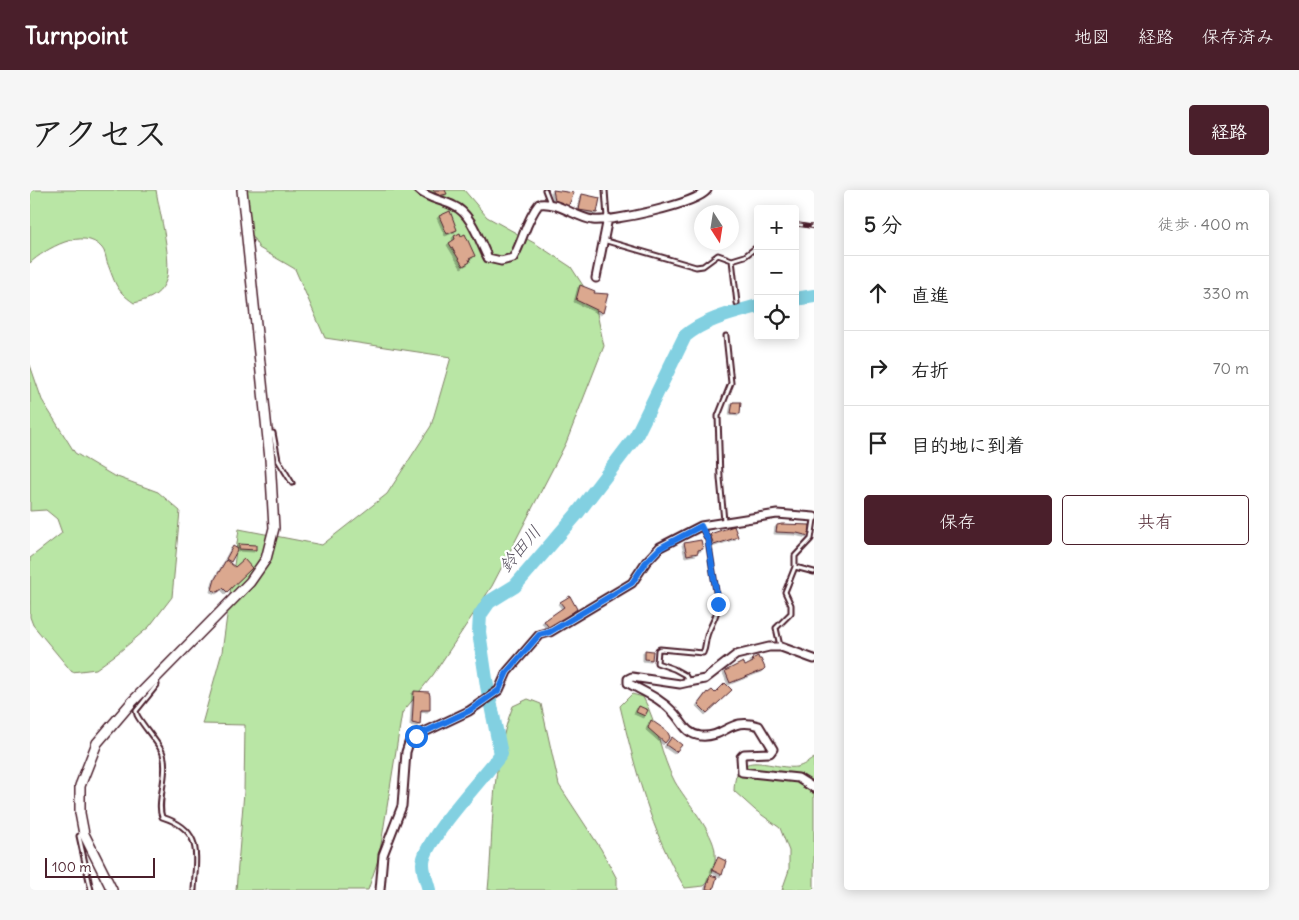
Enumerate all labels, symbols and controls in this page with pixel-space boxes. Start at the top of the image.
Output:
text: Turnpoint [25,20,128,50]
text: 地図 [1074,25,1110,48]
text: 経路 [1138,25,1174,48]
text: 保存済み [1202,25,1274,48]
button: 経路 [1189,105,1269,155]
text: アクセス [30,111,168,155]
north arrow [694,205,739,250]
map controls [754,205,799,340]
button: + [754,205,799,250]
text: 5 分 [864,211,902,238]
text: 徒歩 · 400 m [1158,214,1249,234]
button: − [754,250,799,295]
icon: ahead [864,279,892,307]
text: 直進 [911,283,949,307]
text: 330 m [1202,283,1249,303]
button: locate [754,295,799,340]
icon: right [864,354,892,382]
text: 右折 [911,358,949,382]
text: 70 m [1213,358,1249,378]
icon: arrive [864,429,892,457]
text: 目的地に到着 [911,433,1025,457]
button: 保存 [864,495,1052,545]
button: 共有 [1062,495,1249,545]
water label: 鈴田川 [493,521,546,577]
route end [707,593,730,616]
route start [405,725,428,748]
scale bar [45,855,155,878]
text: 100 m [52,858,92,876]

